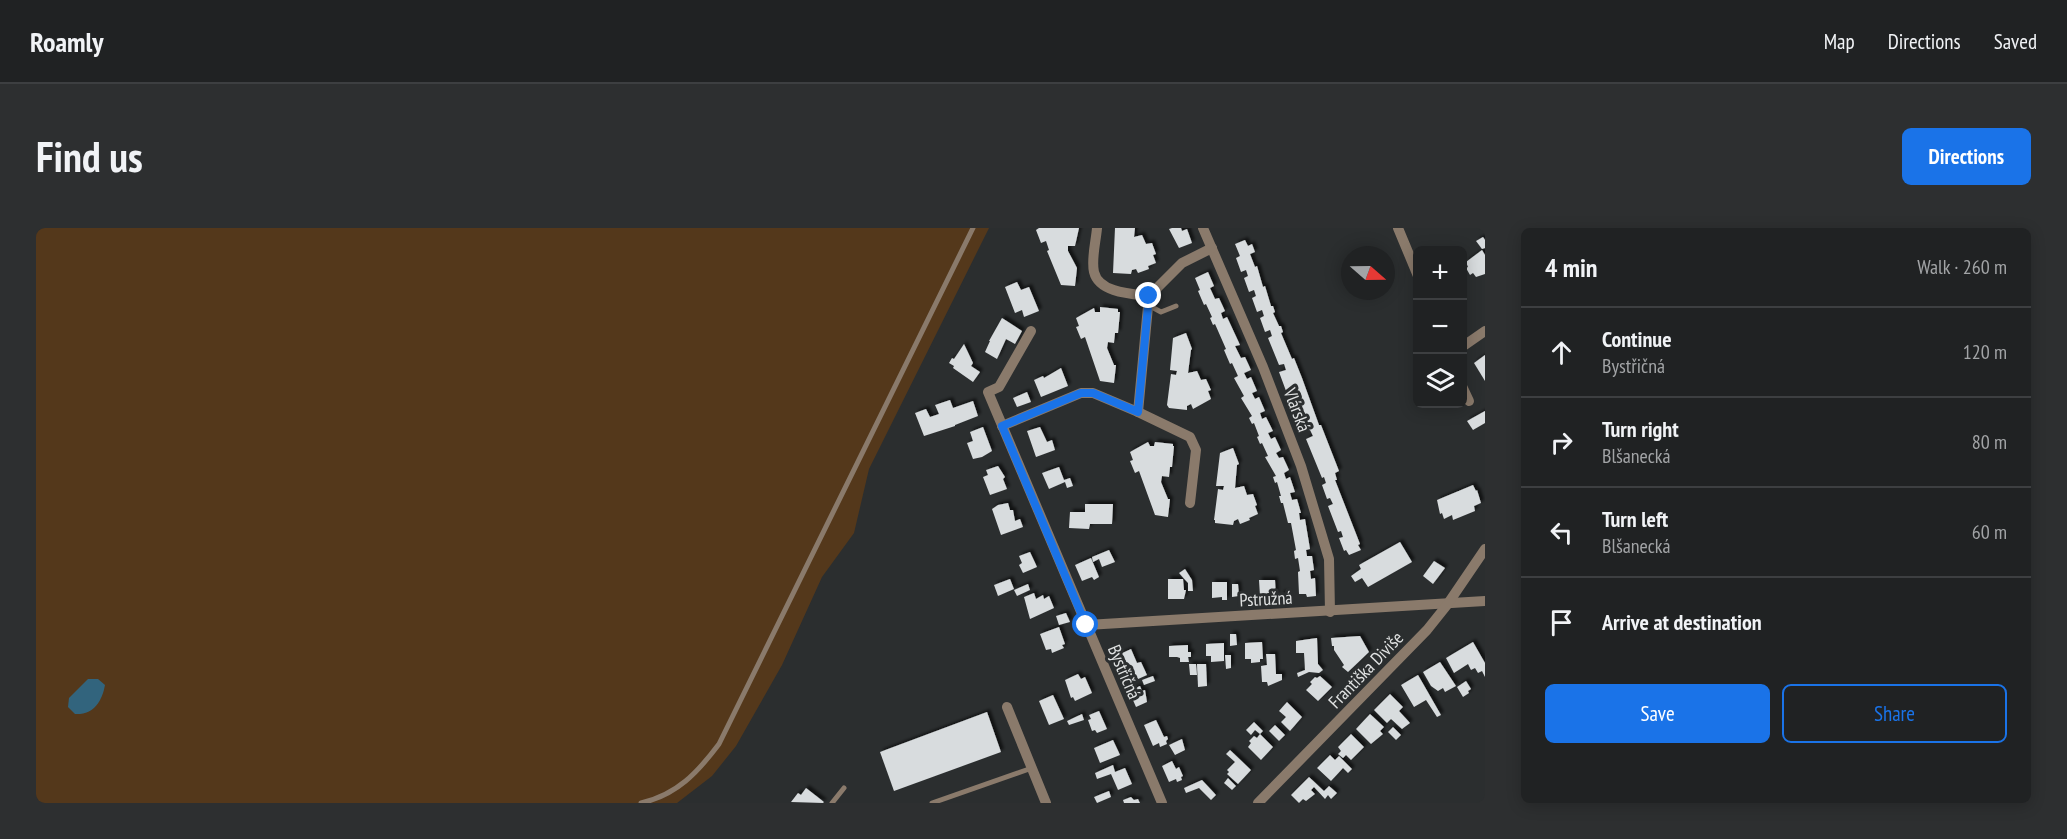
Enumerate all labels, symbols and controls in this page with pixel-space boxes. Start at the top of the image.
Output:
text: Roamly [30,23,104,60]
text: Map [1824,28,1855,55]
text: Directions [1888,28,1961,55]
text: Saved [1994,28,2037,55]
button: Directions [1902,128,2031,185]
text: Find us [36,129,143,184]
north arrow [1341,246,1395,300]
map controls [1413,246,1467,408]
button: + [1413,246,1467,300]
text: 4 min [1545,251,1598,284]
text: Walk · 260 m [1917,254,2007,280]
route end [1135,282,1161,308]
button: − [1413,300,1467,354]
text: Continue [1602,325,1672,353]
icon: ahead [1545,336,1578,369]
text: 120 m [1963,339,2007,365]
text: Bystřičná [1602,353,1665,379]
button: layers [1413,354,1467,408]
street label: Vlárská [1278,384,1316,435]
text: Turn right [1602,415,1679,443]
icon: right [1545,426,1578,459]
text: 80 m [1972,429,2007,455]
text: Blšanecká [1602,443,1671,469]
text: Turn left [1602,505,1668,533]
icon: left [1545,516,1578,549]
text: 60 m [1972,519,2007,545]
text: Blšanecká [1602,533,1671,559]
street label: Pstružná [1239,586,1293,611]
icon: arrive [1545,606,1578,639]
text: Arrive at destination [1602,608,1762,636]
route start [1072,611,1098,637]
street label: Františka Diviše [1323,626,1408,713]
street label: Bystřičná [1103,641,1146,702]
button: Save [1545,684,1770,743]
button: Share [1782,684,2007,743]

